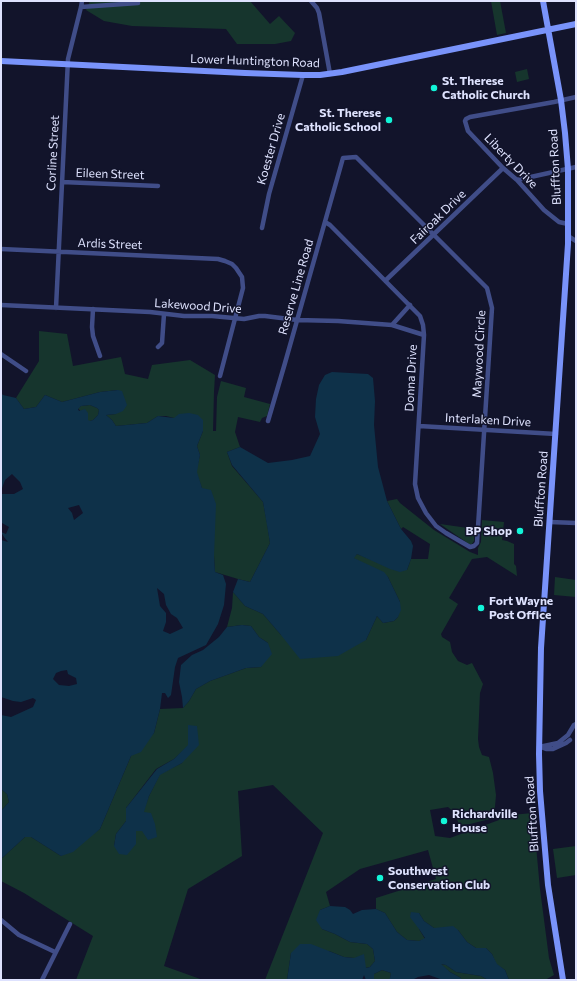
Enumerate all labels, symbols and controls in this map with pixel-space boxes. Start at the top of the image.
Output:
street label: Lower Huntington Road [190,52,320,70]
place label: St. Therese Catholic Church [442,74,530,102]
marker: St. Therese Catholic Church [429,83,439,93]
place label: St. Therese Catholic School [295,106,381,134]
street label: Koester Drive [254,112,288,186]
street label: Corline Street [44,115,62,191]
marker: St. Therese Catholic School [384,115,394,125]
street label: Bluffton Road [546,129,564,205]
street label: Liberty Drive [481,131,541,191]
street label: Eileen Street [75,166,145,182]
street label: Fairoak Drive [407,187,469,247]
street label: Ardis Street [77,236,143,252]
street label: Reserve Line Road [275,238,317,336]
street label: Lakewood Drive [154,296,242,316]
street label: Maywood Circle [470,310,488,398]
street label: Donna Drive [402,344,420,412]
street label: Interlaken Drive [445,411,531,429]
street label: Bluffton Road [531,451,551,527]
place label: BP Shop [466,524,512,538]
marker: BP Shop [515,526,525,536]
place label: Fort Wayne Post Office [489,594,553,622]
marker: Fort Wayne Post Office [476,603,486,613]
street label: Bluffton Road [522,776,542,852]
place label: Richardville House [452,807,517,835]
marker: Richardville House [439,816,449,826]
place label: Southwest Conservation Club [388,864,490,892]
marker: Southwest Conservation Club [375,873,385,883]

